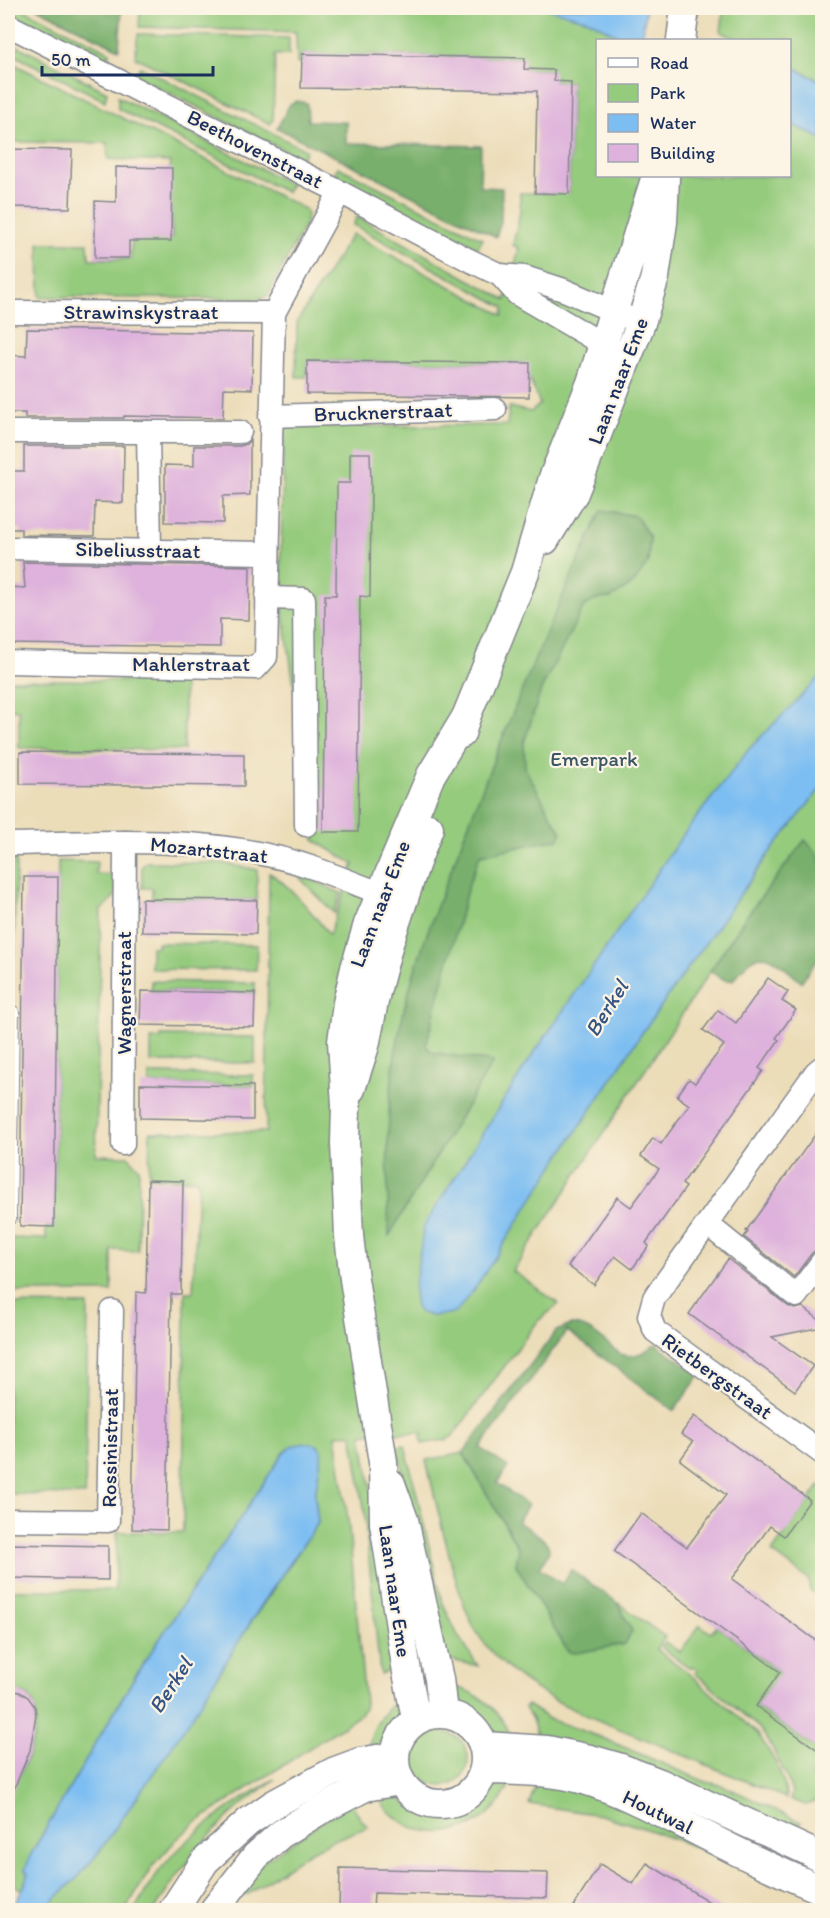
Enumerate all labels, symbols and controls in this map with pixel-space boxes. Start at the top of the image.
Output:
scale bar [42,39,213,77]
legend [596,39,791,177]
text: 50 m [51,49,91,71]
text: Road [650,52,689,74]
text: Park [650,82,685,104]
street label: Beethovenstraat [183,104,327,194]
text: Water [650,112,696,134]
text: Building [650,142,716,164]
street label: Strawinskystraat [64,299,219,324]
street label: Laan naar Eme [582,314,653,448]
street label: Brucknerstraat [313,397,453,426]
street label: Sibeliusstraat [75,536,201,563]
street label: Mahlerstraat [132,651,250,676]
park label: Emerpark [550,746,638,771]
street label: Mozartstraat [149,831,269,868]
street label: Laan naar Eme [344,837,415,971]
street label: Wagnerstraat [111,931,136,1055]
water label: Berkel [579,974,635,1041]
street label: Rietbergstraat [657,1327,778,1424]
street label: Rossinistraat [96,1388,123,1508]
street label: Laan naar Eme [374,1523,417,1659]
water label: Berkel [142,1651,199,1718]
street label: Houtwal [619,1784,698,1839]

